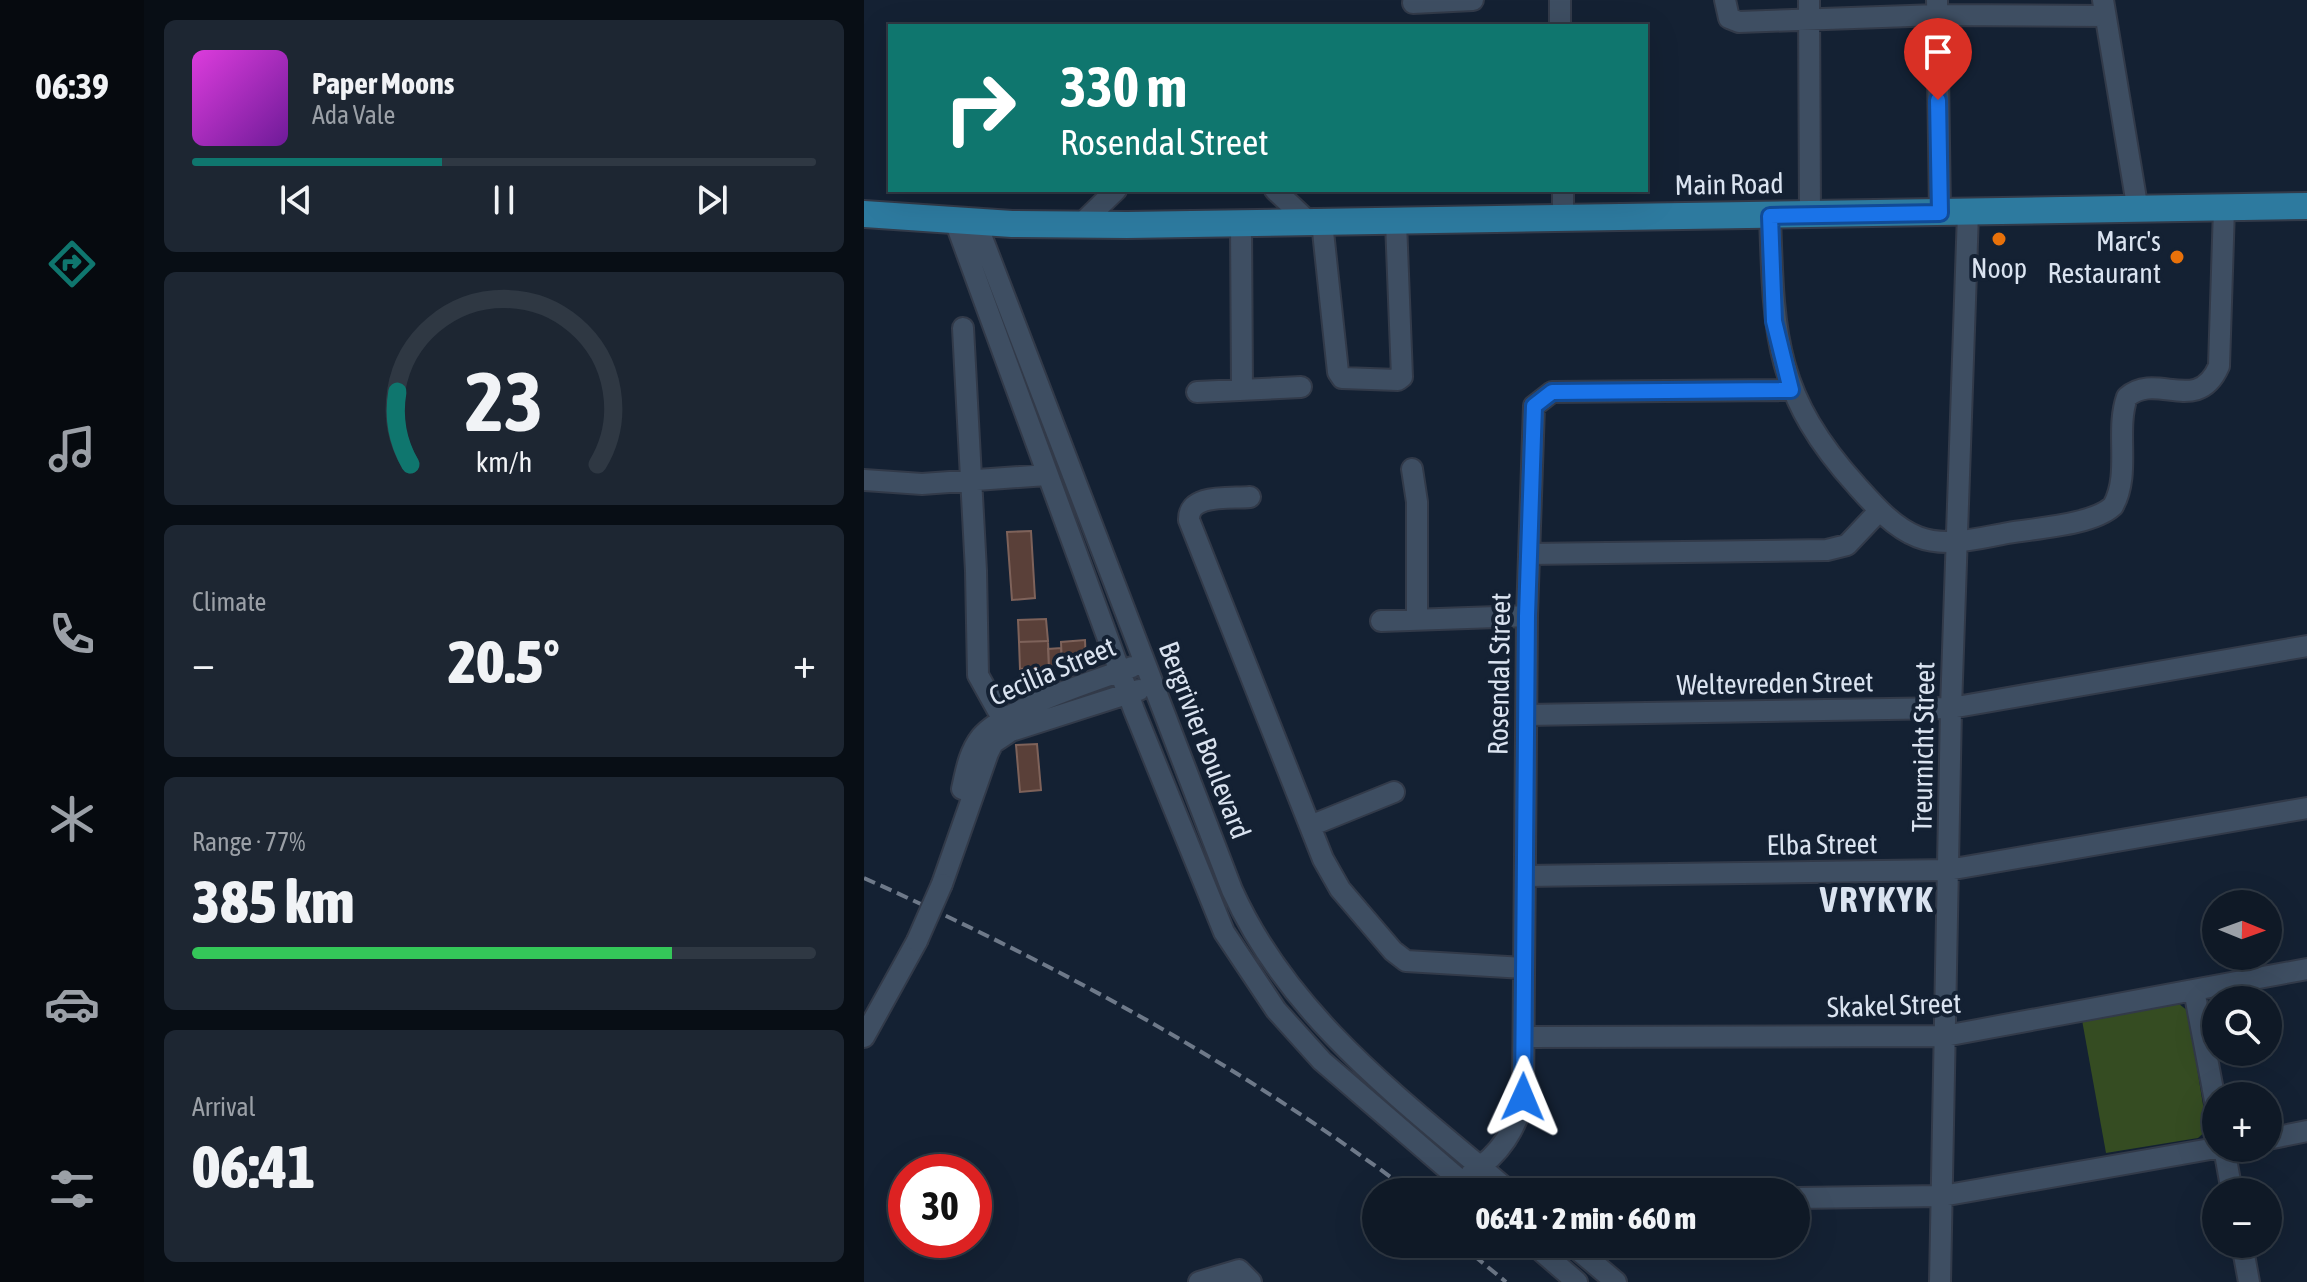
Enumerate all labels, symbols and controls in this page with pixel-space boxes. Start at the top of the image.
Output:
pin [1904,18,1972,100]
icon: arrive [1916,30,1960,74]
text: 330 m [1060,55,1187,119]
icon: right [928,56,1032,160]
text: 06:39 [35,65,109,107]
text: Paper Moons [312,66,454,100]
text: Ada Vale [312,100,395,130]
text: Rosendal Street [1060,121,1269,163]
street label: Main Road [1674,167,1784,201]
icon: previous [274,178,318,222]
icon: pause [482,178,526,222]
icon: next [690,178,734,222]
place label: Marc's Restaurant [2047,225,2161,289]
marker: Noop [1990,230,2008,248]
icon: directions [44,236,100,292]
marker: Marc's Restaurant [2168,248,2186,266]
place label: Noop [1971,252,2027,284]
text: 23 [465,352,543,448]
icon: music [44,421,100,477]
text: km/h [476,445,532,478]
text: Climate [192,587,266,617]
street label: Rosendal Street [1482,593,1516,755]
icon: phone [44,606,100,662]
text: 20.5° [448,627,560,696]
street label: Cecilia Street [984,630,1120,712]
text: − [192,637,215,687]
text: + [793,637,816,687]
street label: Bergrivier Boulevard [1153,637,1257,843]
street label: Treurnicht Street [1906,661,1940,833]
street label: Weltevreden Street [1676,665,1874,701]
icon: climate [44,791,100,847]
text: Range · 77% [192,827,305,857]
street label: Elba Street [1766,827,1878,861]
text: 385 km [192,867,354,936]
district label: VRYKYK [1819,878,1934,920]
north arrow [2202,890,2282,970]
map controls [2202,890,2282,1258]
icon: car [44,976,100,1032]
button: search [2202,986,2282,1066]
street label: Skakel Street [1826,987,1962,1023]
position arrow [1481,1055,1565,1139]
button: + [2202,1082,2282,1162]
text: Arrival [192,1092,256,1122]
text: 06:41 [192,1132,315,1201]
speed limit sign: 30 [888,1154,992,1258]
icon: filters [44,1161,100,1217]
button: − [2202,1178,2282,1258]
text: 06:41 · 2 min · 660 m [1476,1201,1696,1235]

